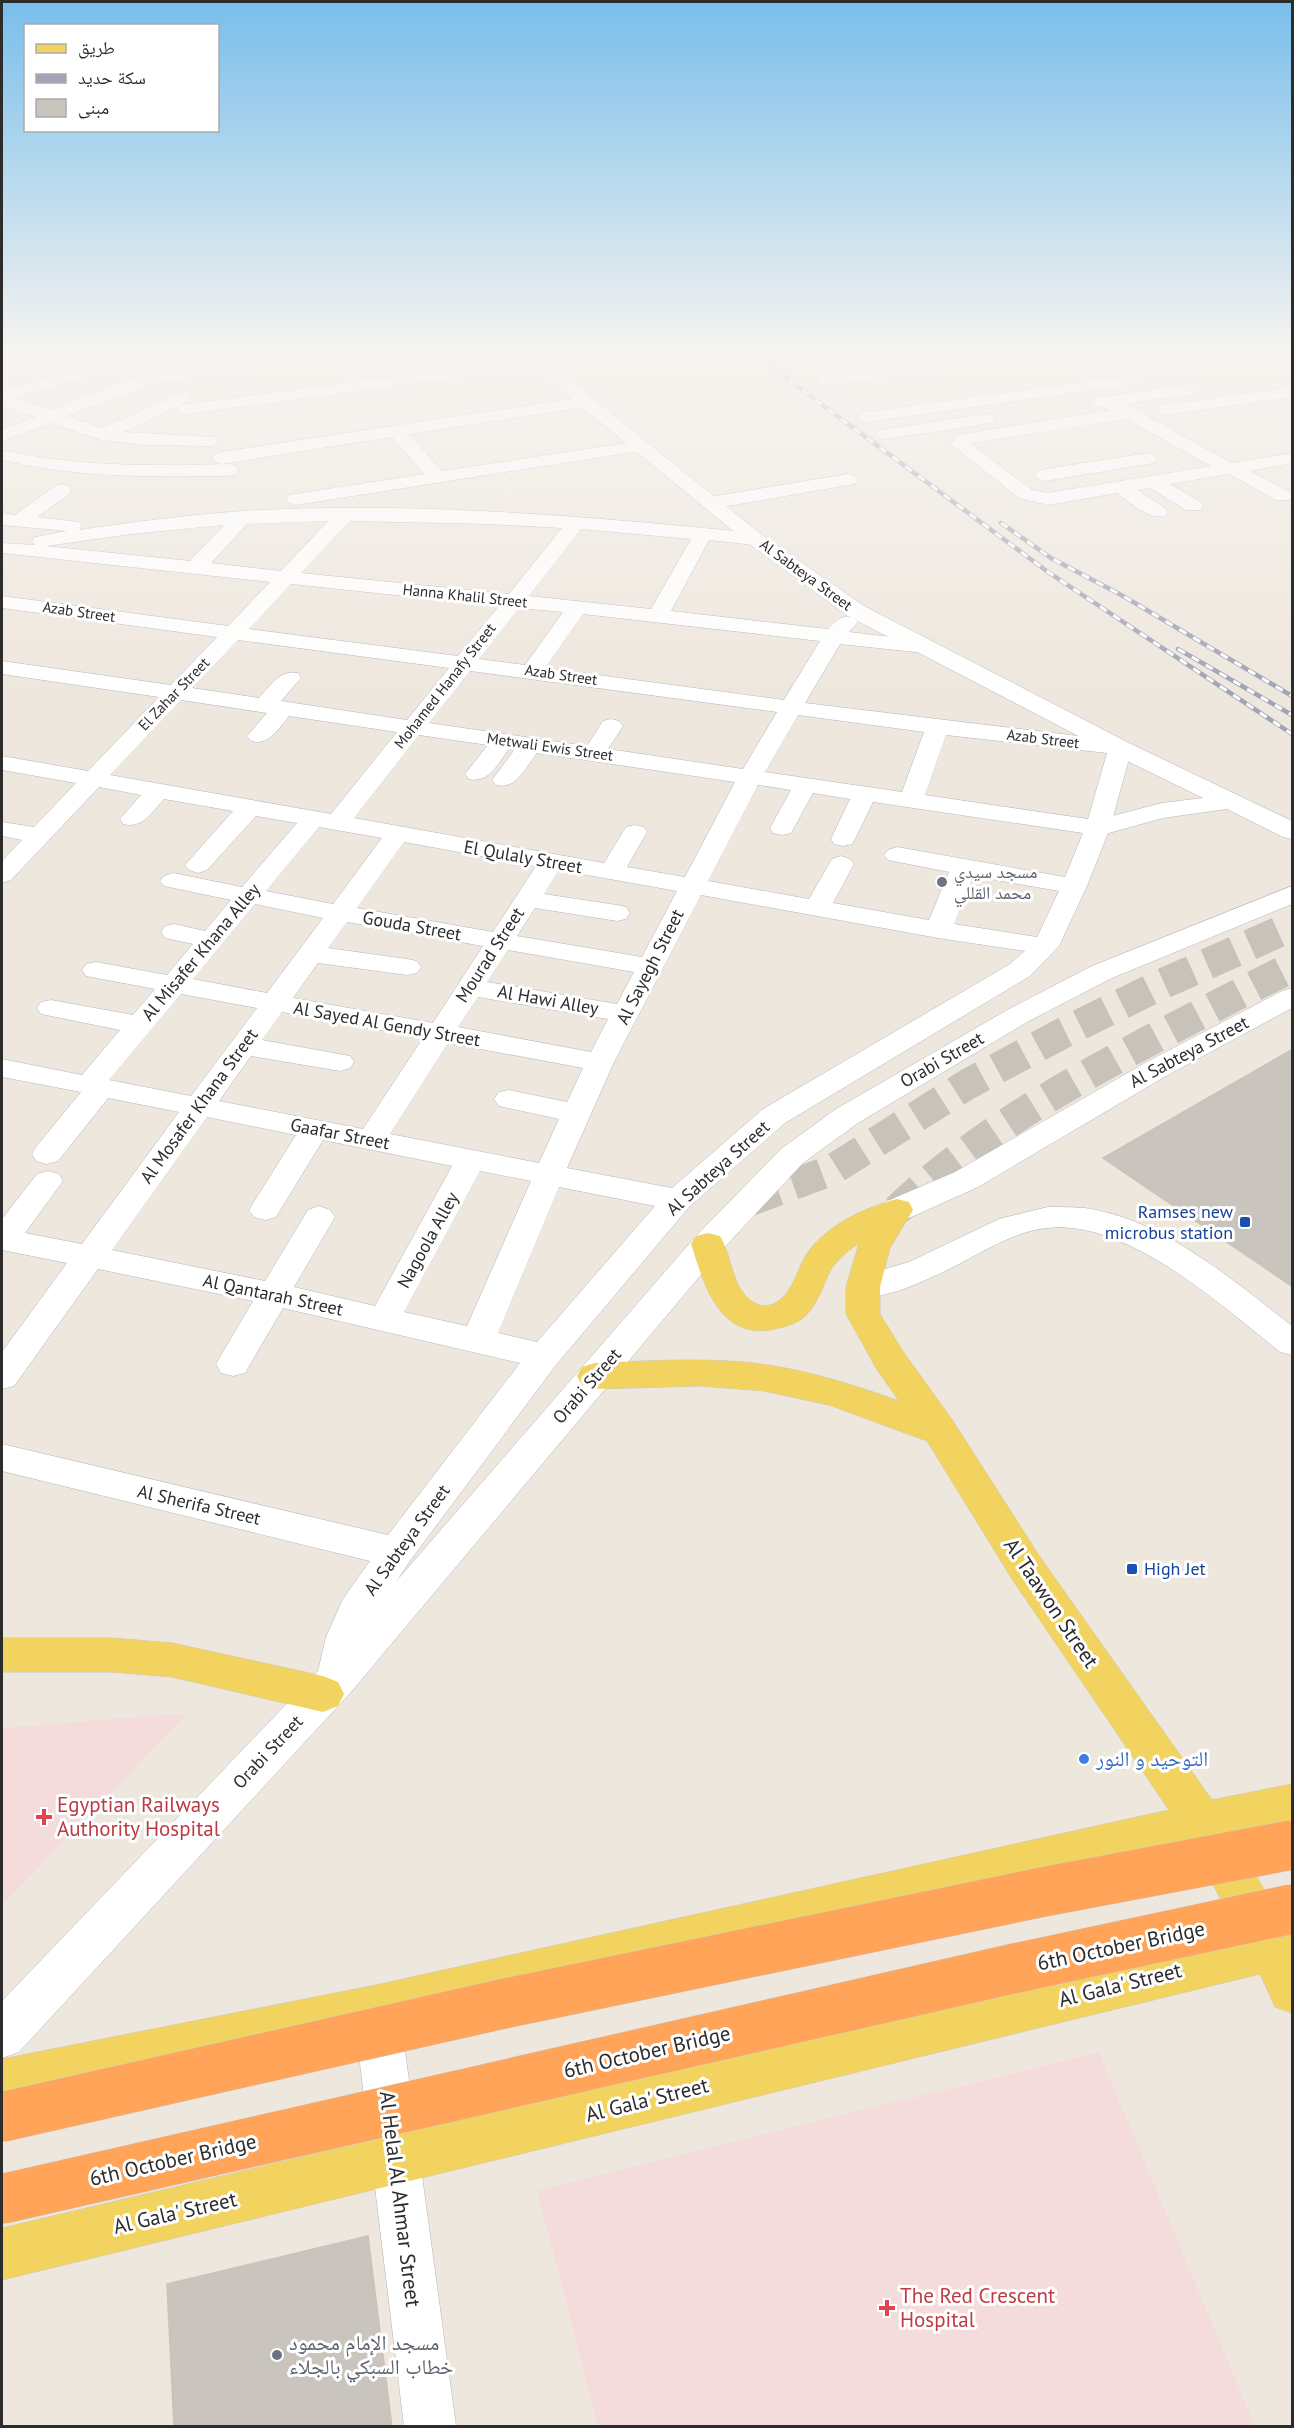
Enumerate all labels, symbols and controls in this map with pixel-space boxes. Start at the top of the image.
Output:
legend [24,24,219,132]
text: طريق [78,36,115,59]
text: سكة حديد [78,66,146,89]
text: مبنى [78,96,109,119]
street label: Al Sabteya Street [756,535,856,614]
street label: Hanna Khalil Street [402,580,528,611]
street label: Azab Street [42,597,117,626]
street label: Mohamed Hanafy Street [390,619,500,752]
street label: El Zahar Street [134,653,213,734]
street label: Azab Street [524,660,599,689]
street label: Azab Street [1006,725,1080,752]
street label: Metwali Ewis Street [486,728,614,765]
street label: El Qulaly Street [462,835,584,878]
place label: مسجد سيدي محمد القللي [954,860,1037,908]
marker: مسجد سيدي محمد القللي [935,875,949,889]
street label: Al Misafer Khana Alley [136,878,265,1025]
street label: Mourad Street [450,903,529,1007]
street label: Al Sayegh Street [611,905,689,1028]
street label: Gouda Street [361,906,463,945]
street label: Al Hawi Alley [496,979,601,1020]
street label: Al Sayed Al Gendy Street [292,996,482,1051]
street label: Al Sabteya Street [1125,1011,1252,1093]
street label: Al Mosafer Khana Street [135,1024,263,1188]
street label: Orabi Street [896,1026,988,1093]
street label: Gaafar Street [289,1113,392,1154]
street label: Al Sabteya Street [661,1115,774,1220]
street label: Nagoola Alley [392,1187,464,1292]
place label: Ramses new microbus station [1105,1200,1234,1244]
marker: Ramses new microbus station [1238,1215,1252,1229]
street label: Al Qantarah Street [201,1268,345,1321]
street label: Orabi Street [548,1343,626,1428]
street label: Al Sherifa Street [135,1479,263,1530]
street label: Al Sabteya Street [359,1480,455,1600]
street label: Al Taawon Street [998,1533,1105,1673]
place label: High Jet [1144,1557,1206,1580]
marker: High Jet [1125,1562,1139,1576]
street label: Orabi Street [228,1710,308,1793]
place label: التوحيد و النور [1095,1745,1208,1772]
marker: التوحيد و النور [1077,1752,1091,1766]
place label: Egyptian Railways Authority Hospital [57,1791,220,1842]
marker: Egyptian Railways Authority Hospital [35,1808,53,1826]
street label: 6th October Bridge [1035,1915,1207,1976]
street label: Al Gala' Street [1056,1956,1184,2013]
street label: 6th October Bridge [561,2019,733,2084]
street label: Al Gala' Street [583,2071,711,2128]
street label: Al Helal Al Ahmar Street [374,2089,427,2308]
street label: 6th October Bridge [87,2127,259,2192]
street label: Al Gala' Street [111,2185,239,2240]
place label: The Red Crescent Hospital [900,2282,1055,2333]
marker: The Red Crescent Hospital [878,2299,896,2317]
place label: مسجد الإمام محمود خطاب السبكي بالجلاء [289,2329,453,2383]
marker: مسجد الإمام محمود خطاب السبكي بالجلاء [270,2348,284,2362]

